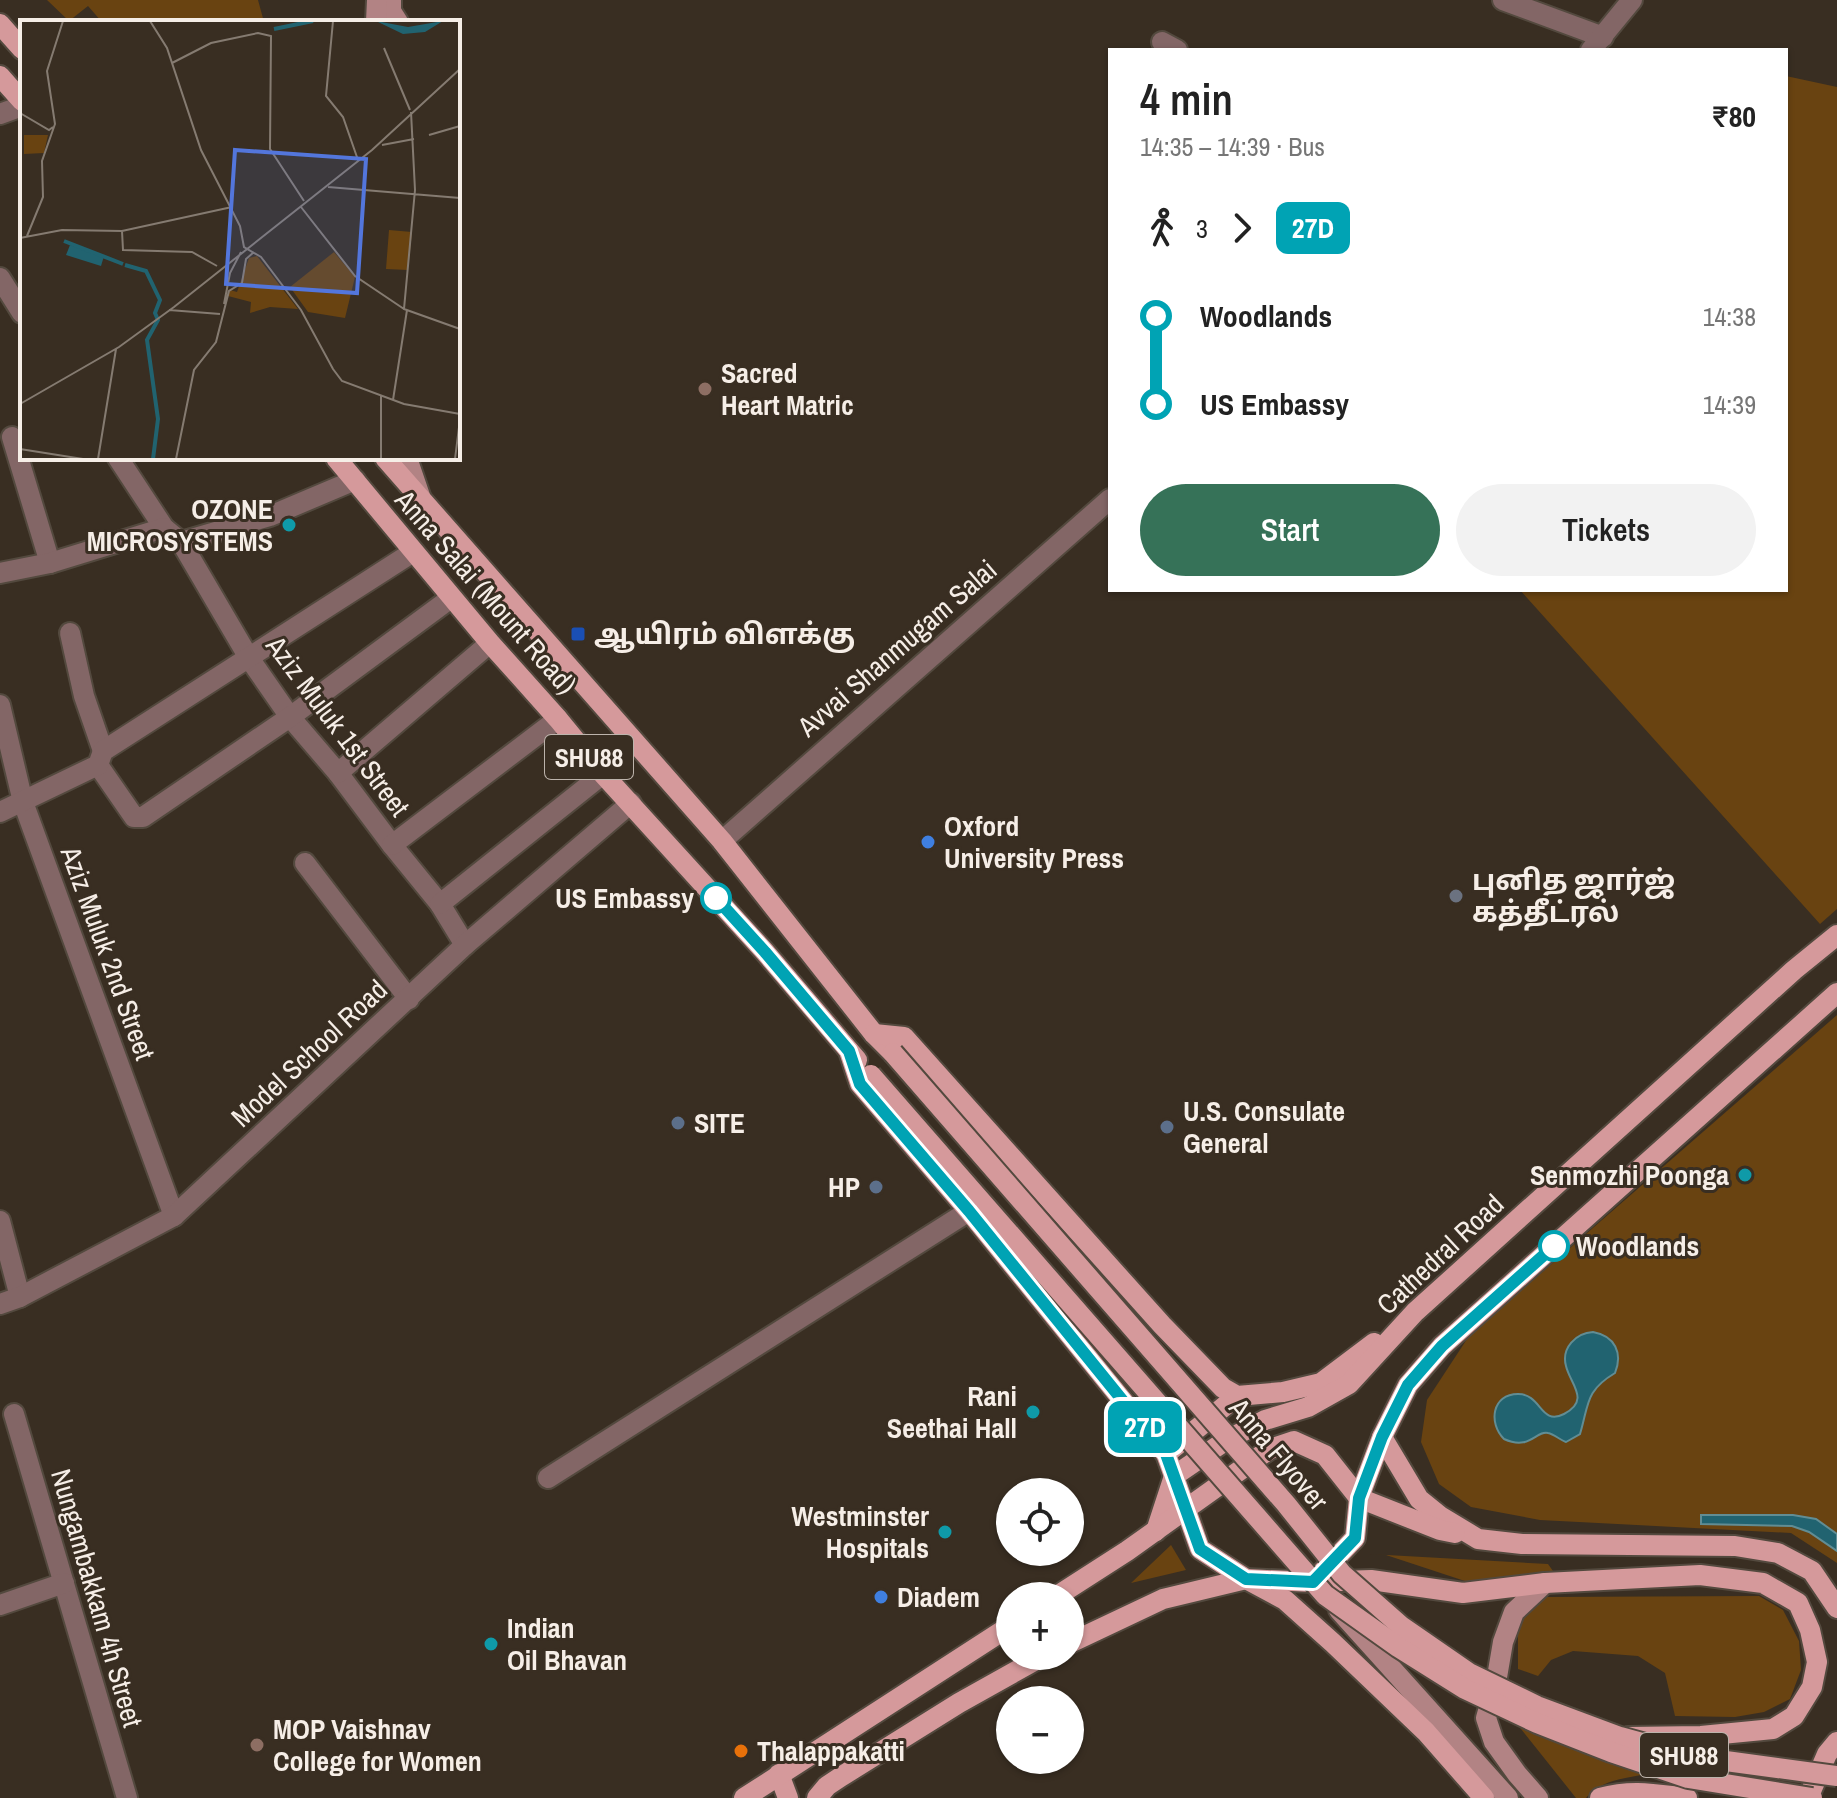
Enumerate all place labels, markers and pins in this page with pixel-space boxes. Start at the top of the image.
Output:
place label: Sacred Heart Matric [721,354,854,424]
marker: Sacred Heart Matric [696,380,714,398]
place label: OZONE MICROSYSTEMS [87,490,273,560]
marker: OZONE MICROSYSTEMS [280,516,298,534]
place label: ஆயிரம் விளக்கு [594,615,855,653]
marker: ஆயிரம் விளக்கு [569,625,587,643]
place label: Oxford University Press [944,807,1124,877]
marker: Oxford University Press [919,833,937,851]
place label: புனித ஜார்ஜ் கத்தீட்ரல் [1472,861,1676,931]
place label: US Embassy [555,879,694,917]
marker: US Embassy [701,883,731,913]
marker: புனித ஜார்ஜ் கத்தீட்ரல் [1447,887,1465,905]
place label: U.S. Consulate General [1183,1092,1345,1162]
place label: SITE [694,1104,745,1142]
marker: SITE [669,1114,687,1132]
marker: U.S. Consulate General [1158,1118,1176,1136]
place label: Senmozhi Poonga [1530,1156,1729,1194]
marker: Senmozhi Poonga [1736,1166,1754,1184]
place label: HP [828,1168,860,1206]
marker: HP [867,1178,885,1196]
place label: Woodlands [1576,1227,1699,1265]
marker: Woodlands [1539,1231,1569,1261]
place label: Rani Seethai Hall [887,1377,1017,1447]
marker: Rani Seethai Hall [1024,1403,1042,1421]
place label: Westminster Hospitals [792,1497,929,1567]
marker: Westminster Hospitals [936,1523,954,1541]
place label: Diadem [897,1578,980,1616]
marker: Diadem [872,1588,890,1606]
place label: Indian Oil Bhavan [507,1609,627,1679]
marker: Indian Oil Bhavan [482,1635,500,1653]
place label: MOP Vaishnav College for Women [273,1710,482,1780]
place label: Thalappakatti [757,1732,905,1770]
marker: MOP Vaishnav College for Women [248,1736,266,1754]
marker: Thalappakatti [732,1742,750,1760]

